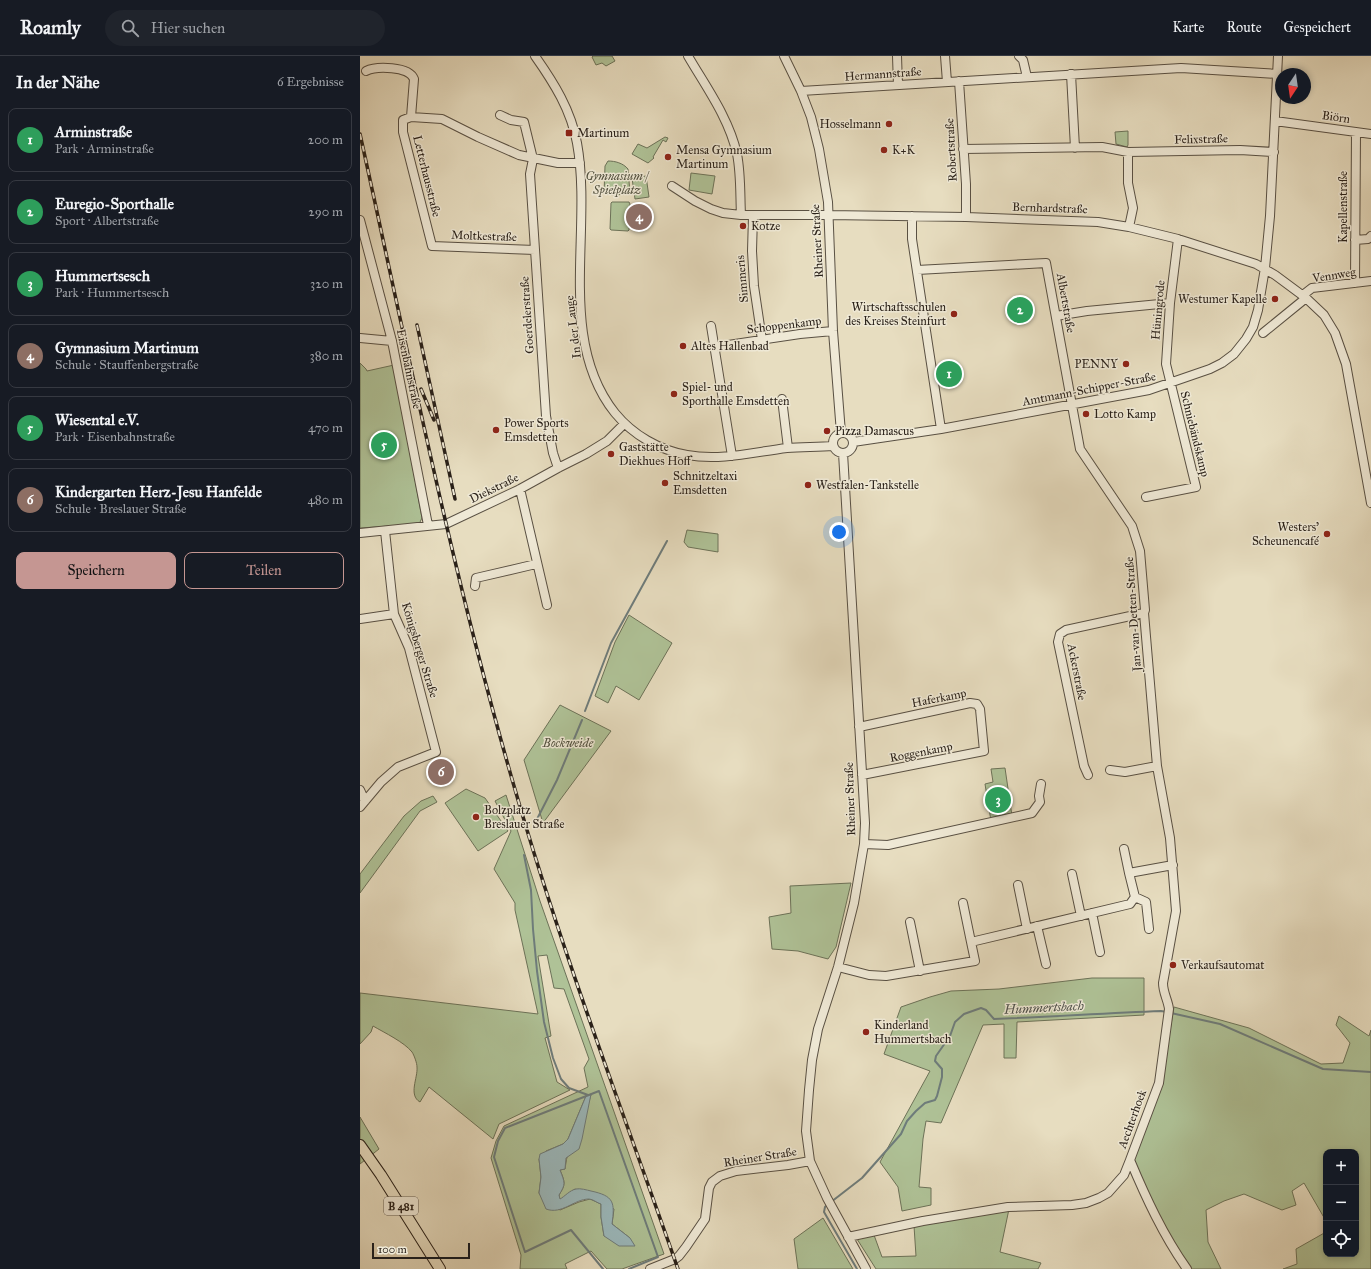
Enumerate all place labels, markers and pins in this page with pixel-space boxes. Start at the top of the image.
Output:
place label: Hosselmann [819,117,881,131]
marker: Hosselmann [884,119,894,129]
place label: Martinum [577,126,629,140]
marker: Martinum [564,128,574,138]
place label: Mensa Gymnasium Martinum [676,143,772,171]
place label: K+K [892,143,916,157]
marker: K+K [879,145,889,155]
marker: Mensa Gymnasium Martinum [663,152,673,162]
pin: 4 [626,202,652,232]
place label: Kotze [751,219,780,233]
marker: Kotze [738,221,748,231]
place label: Westumer Kapelle [1178,292,1267,306]
marker: Westumer Kapelle [1270,294,1280,304]
pin: 2 [1007,295,1033,325]
place label: Wirtschaftsschulen des Kreises Steinfurt [845,300,947,328]
marker: Wirtschaftsschulen des Kreises Steinfurt [949,309,959,319]
place label: Altes Hallenbad [690,339,769,353]
marker: Altes Hallenbad [678,341,688,351]
place label: PENNY [1075,357,1118,371]
pin: 1 [936,359,962,389]
marker: PENNY [1121,359,1131,369]
place label: Spiel- und Sporthalle Emsdetten [682,380,790,408]
marker: Spiel- und Sporthalle Emsdetten [669,389,679,399]
place label: Lotto Kamp [1094,407,1156,421]
marker: Lotto Kamp [1081,409,1091,419]
place label: Power Sports Emsdetten [504,416,569,444]
place label: Pizza Damascus [835,424,914,438]
marker: Power Sports Emsdetten [491,425,501,435]
marker: Pizza Damascus [822,426,832,436]
pin: 5 [371,430,397,460]
place label: Gaststätte Diekhues Hoff [619,440,693,468]
marker: Gaststätte Diekhues Hoff [606,449,616,459]
place label: Schnitzeltaxi Emsdetten [673,469,738,497]
marker: Schnitzeltaxi Emsdetten [660,478,670,488]
place label: Westfalen-Tankstelle [816,478,919,492]
marker: Westfalen-Tankstelle [803,480,813,490]
place label: Westers' Scheunencafé [1252,520,1319,548]
marker: Westers' Scheunencafé [1322,529,1332,539]
pin: 6 [428,757,454,787]
pin: 3 [985,785,1011,815]
place label: Bolzplatz Breslauer Straße [484,803,564,831]
marker: Bolzplatz Breslauer Straße [471,812,481,822]
place label: Verkaufsautomat [1180,958,1265,972]
marker: Verkaufsautomat [1168,960,1178,970]
place label: Kinderland Hummertsbach [874,1018,952,1046]
marker: Kinderland Hummertsbach [861,1027,871,1037]

